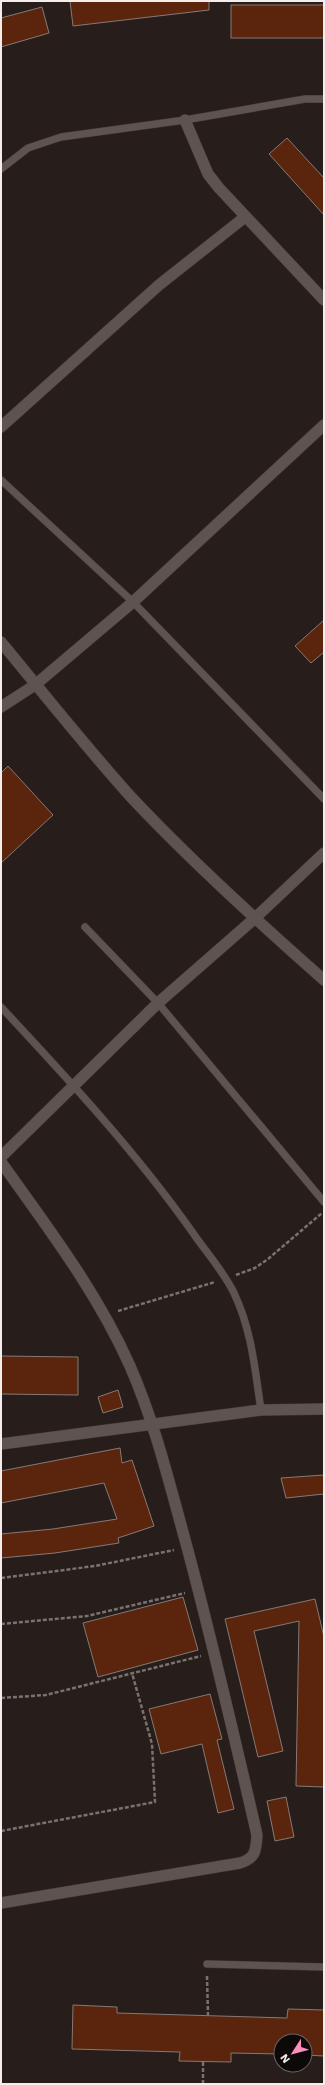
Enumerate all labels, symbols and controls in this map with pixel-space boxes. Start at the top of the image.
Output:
north arrow [273,2033,313,2073]
text: N [278,2051,293,2066]

